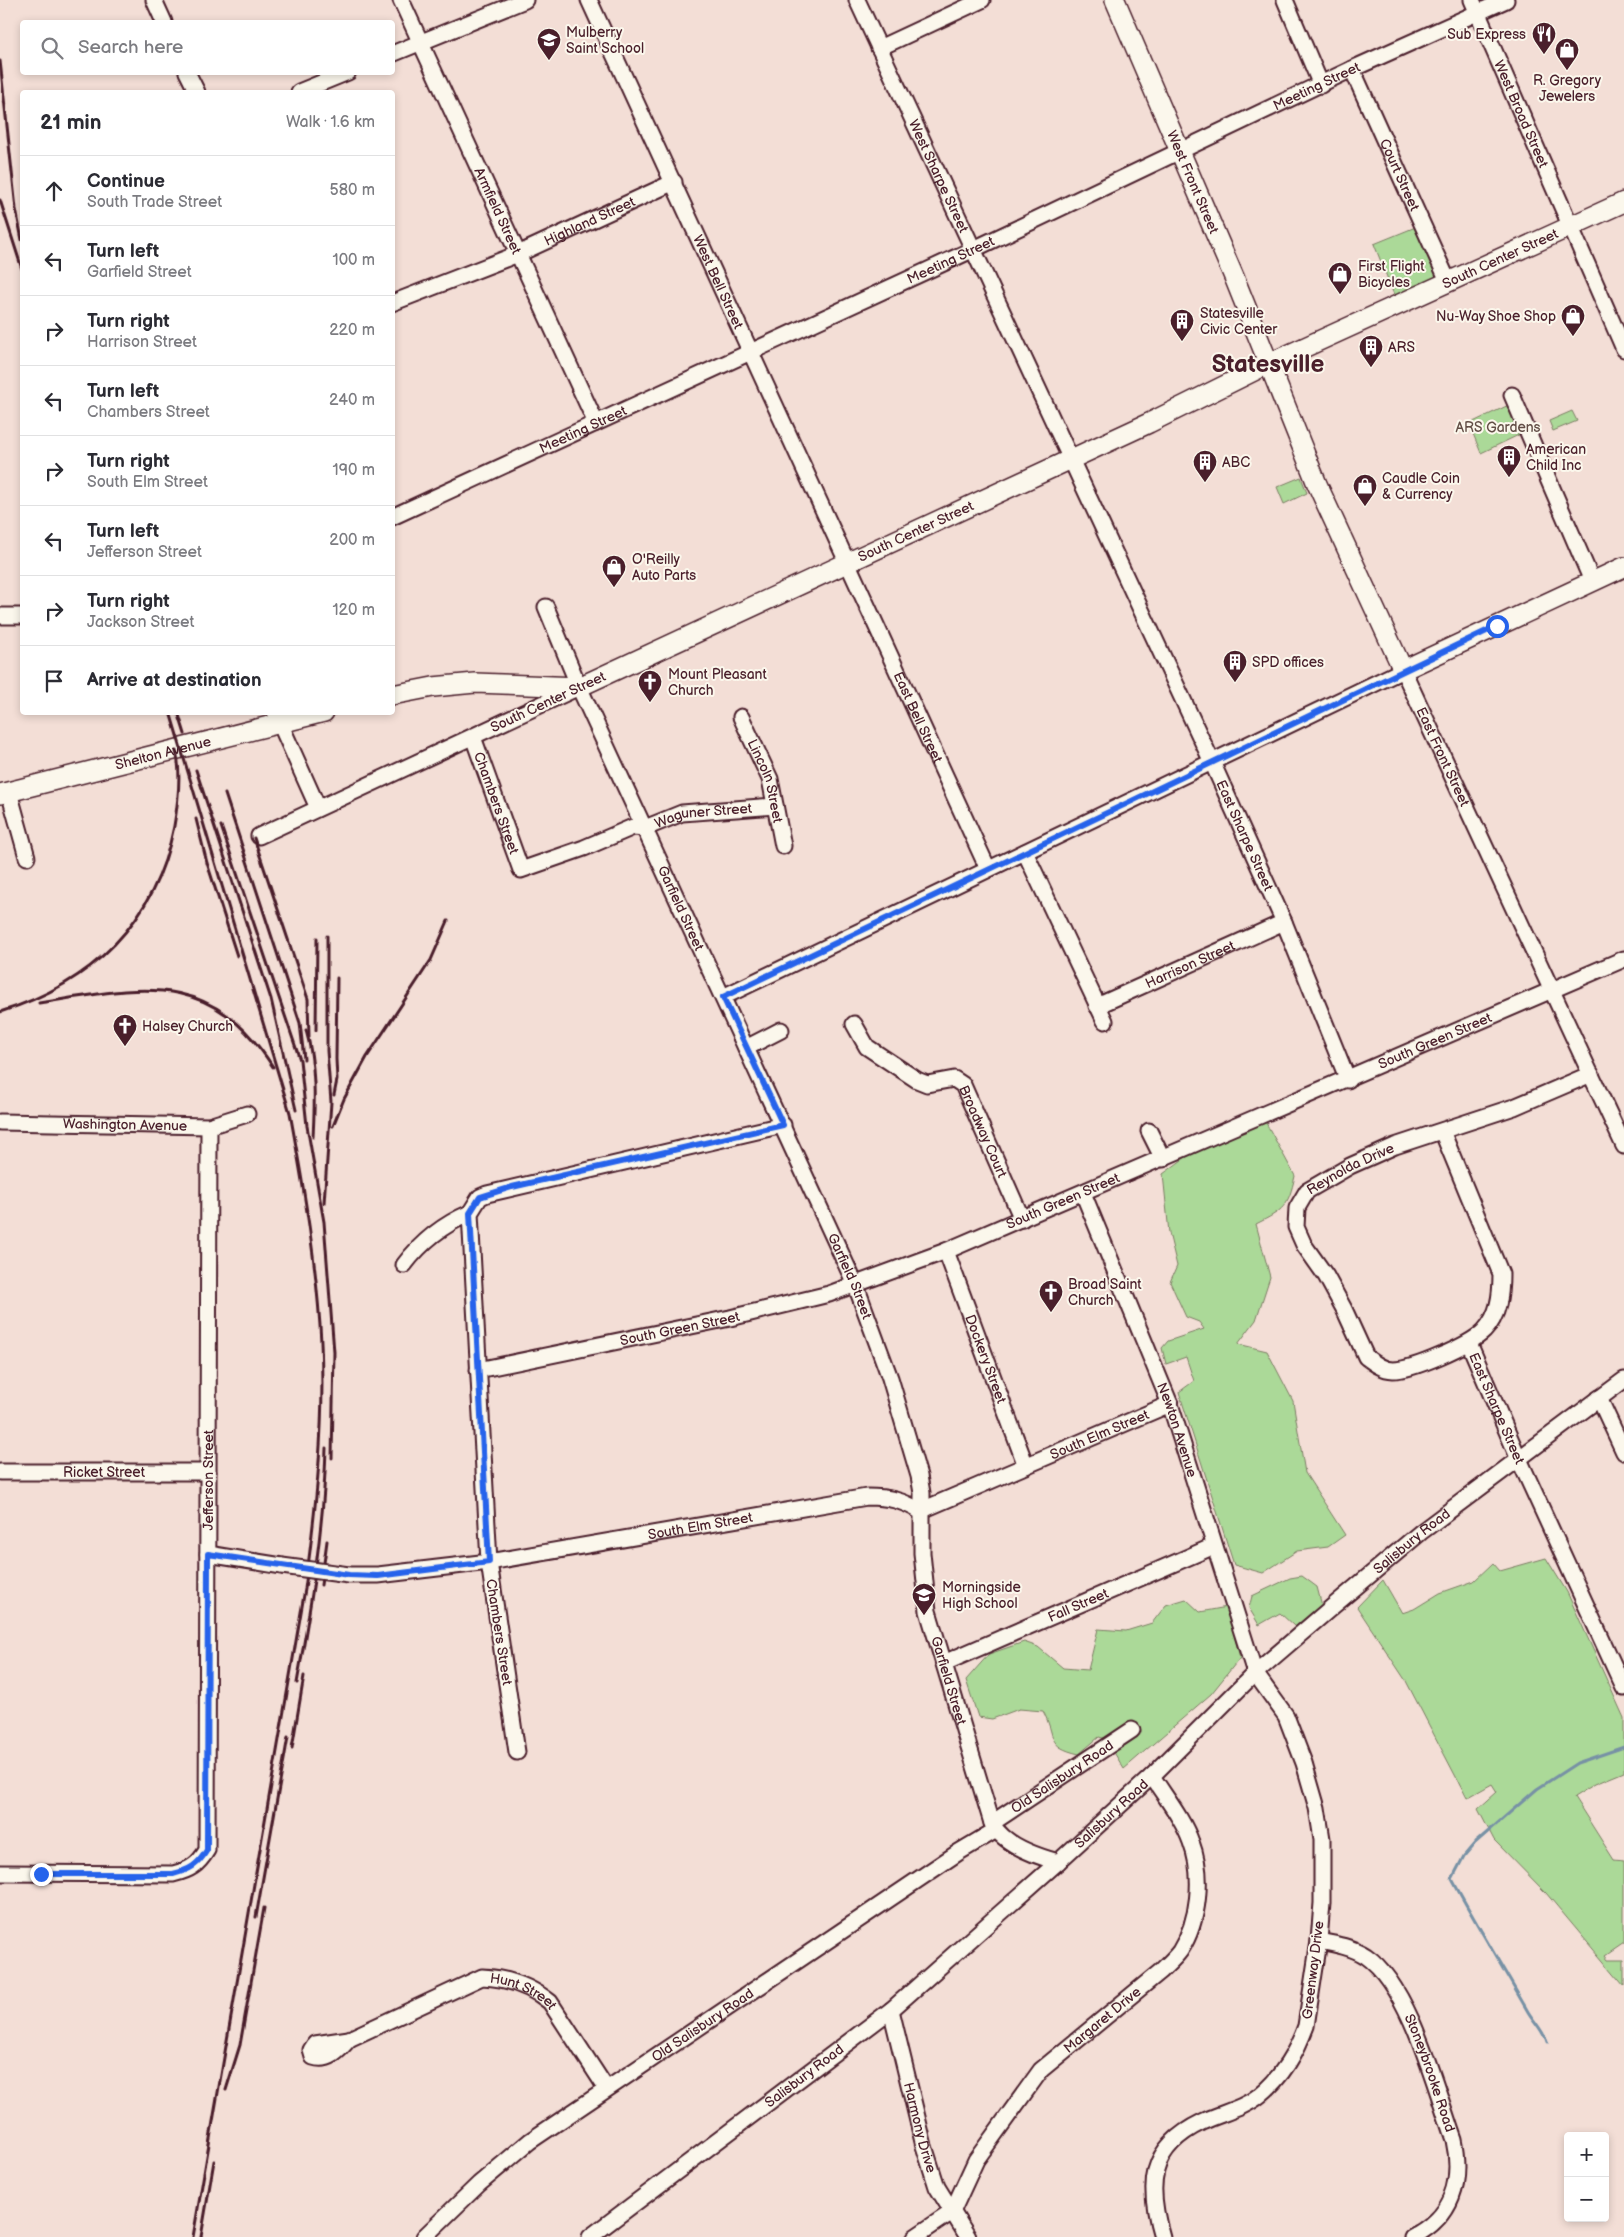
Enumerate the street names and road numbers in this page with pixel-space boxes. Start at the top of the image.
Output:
street label: West Broad Street [1491,57,1553,171]
street label: Meeting Street [1270,58,1363,114]
street label: West Sharpe Street [905,117,973,236]
street label: West Front Street [1164,128,1223,237]
street label: Court Street [1376,136,1424,214]
street label: Armfield Street [471,165,526,257]
street label: Highland Street [541,192,638,249]
street label: South Center Street [1439,224,1561,292]
street label: West Bell Street [689,232,748,332]
street label: Meeting Street [904,232,998,287]
street label: Meeting Street [536,401,630,457]
street label: South Center Street [855,497,977,565]
street label: South Center Street [488,668,609,736]
street label: East Bell Street [890,669,947,766]
street label: East Front Street [1413,704,1474,810]
street label: Shelton Avenue [113,732,213,773]
street label: Lincoln Street [744,736,787,825]
street label: Chambers Street [471,749,523,857]
street label: East Sharpe Street [1213,777,1278,894]
street label: Waguner Street [652,799,753,832]
street label: Garfield Street [654,863,708,954]
street label: Harrison Street [1143,936,1238,992]
street label: South Green Street [1375,1008,1495,1072]
street label: Broadway Court [956,1082,1011,1181]
street label: Washington Avenue [63,1115,187,1134]
street label: Reynolda Drive [1303,1139,1397,1198]
street label: South Green Street [1004,1169,1123,1233]
street label: Garfield Street [824,1230,876,1322]
street label: South Green Street [618,1307,742,1349]
street label: Dockery Street [962,1312,1011,1406]
street label: East Sharpe Street [1466,1350,1529,1467]
street label: Newton Avenue [1153,1380,1201,1479]
street label: South Elm Street [1047,1405,1152,1463]
street label: Jefferson Street [199,1429,217,1530]
street label: Ricket Street [63,1464,146,1481]
street label: Salisbury Road [1370,1505,1453,1577]
street label: South Elm Street [647,1508,754,1543]
street label: Chambers Street [482,1578,516,1687]
street label: Fall Street [1045,1584,1111,1625]
street label: Garfield Street [928,1634,971,1728]
street label: Old Salisbury Road [1007,1735,1117,1817]
street label: Salisbury Road [1070,1775,1152,1851]
street label: Greenway Drive [1299,1920,1327,2020]
street label: Hunt Street [489,1969,561,2013]
street label: Margaret Drive [1060,1983,1144,2056]
street label: Old Salisbury Road [648,1984,757,2065]
street label: Stoneybrooke Road [1401,2011,1459,2134]
street label: Salisbury Road [761,2040,847,2111]
street label: Harmony Drive [900,2080,940,2175]

